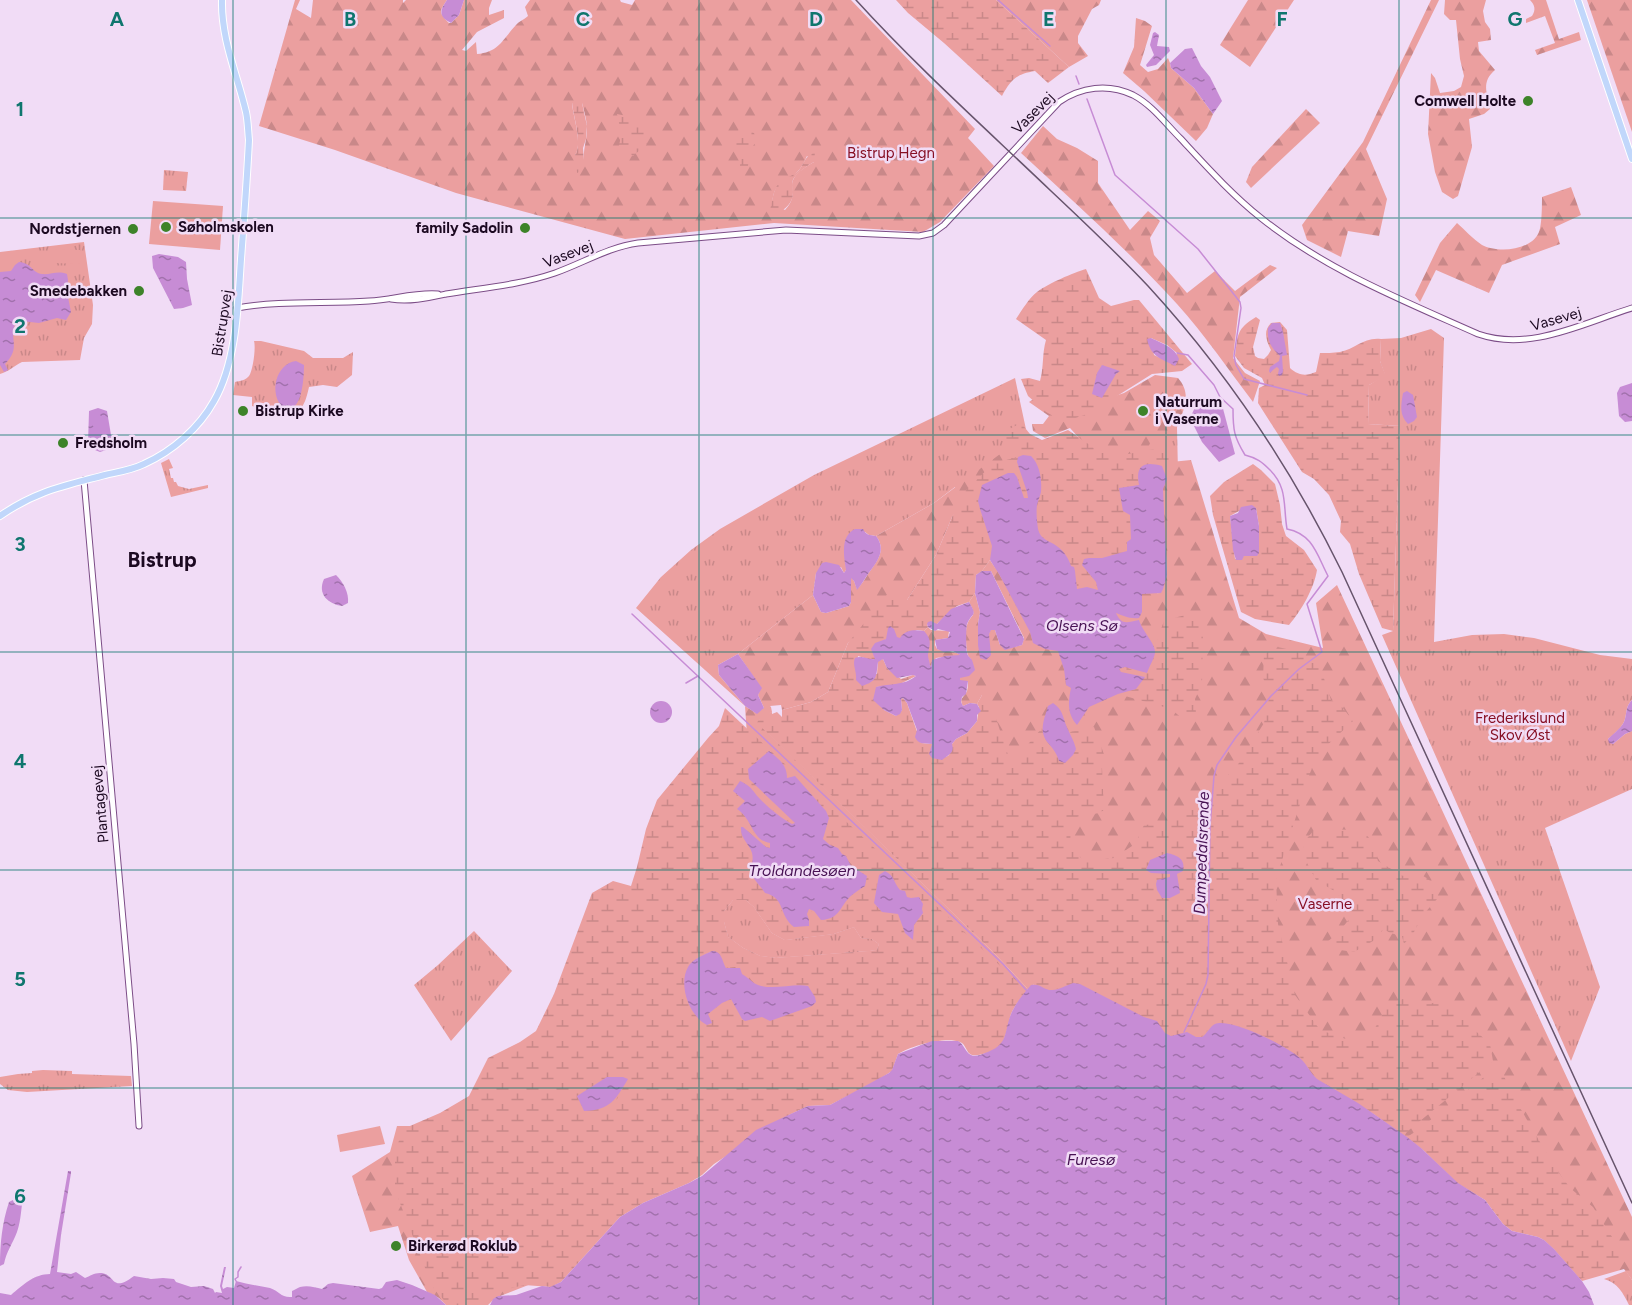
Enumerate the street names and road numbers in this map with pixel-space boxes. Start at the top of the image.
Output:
street label: Vasevej [1008,88,1058,138]
street label: Vasevej [540,236,596,272]
street label: Bistrupvej [208,288,236,358]
street label: Vasevej [1528,303,1584,335]
street label: Plantagevej [88,764,112,844]

